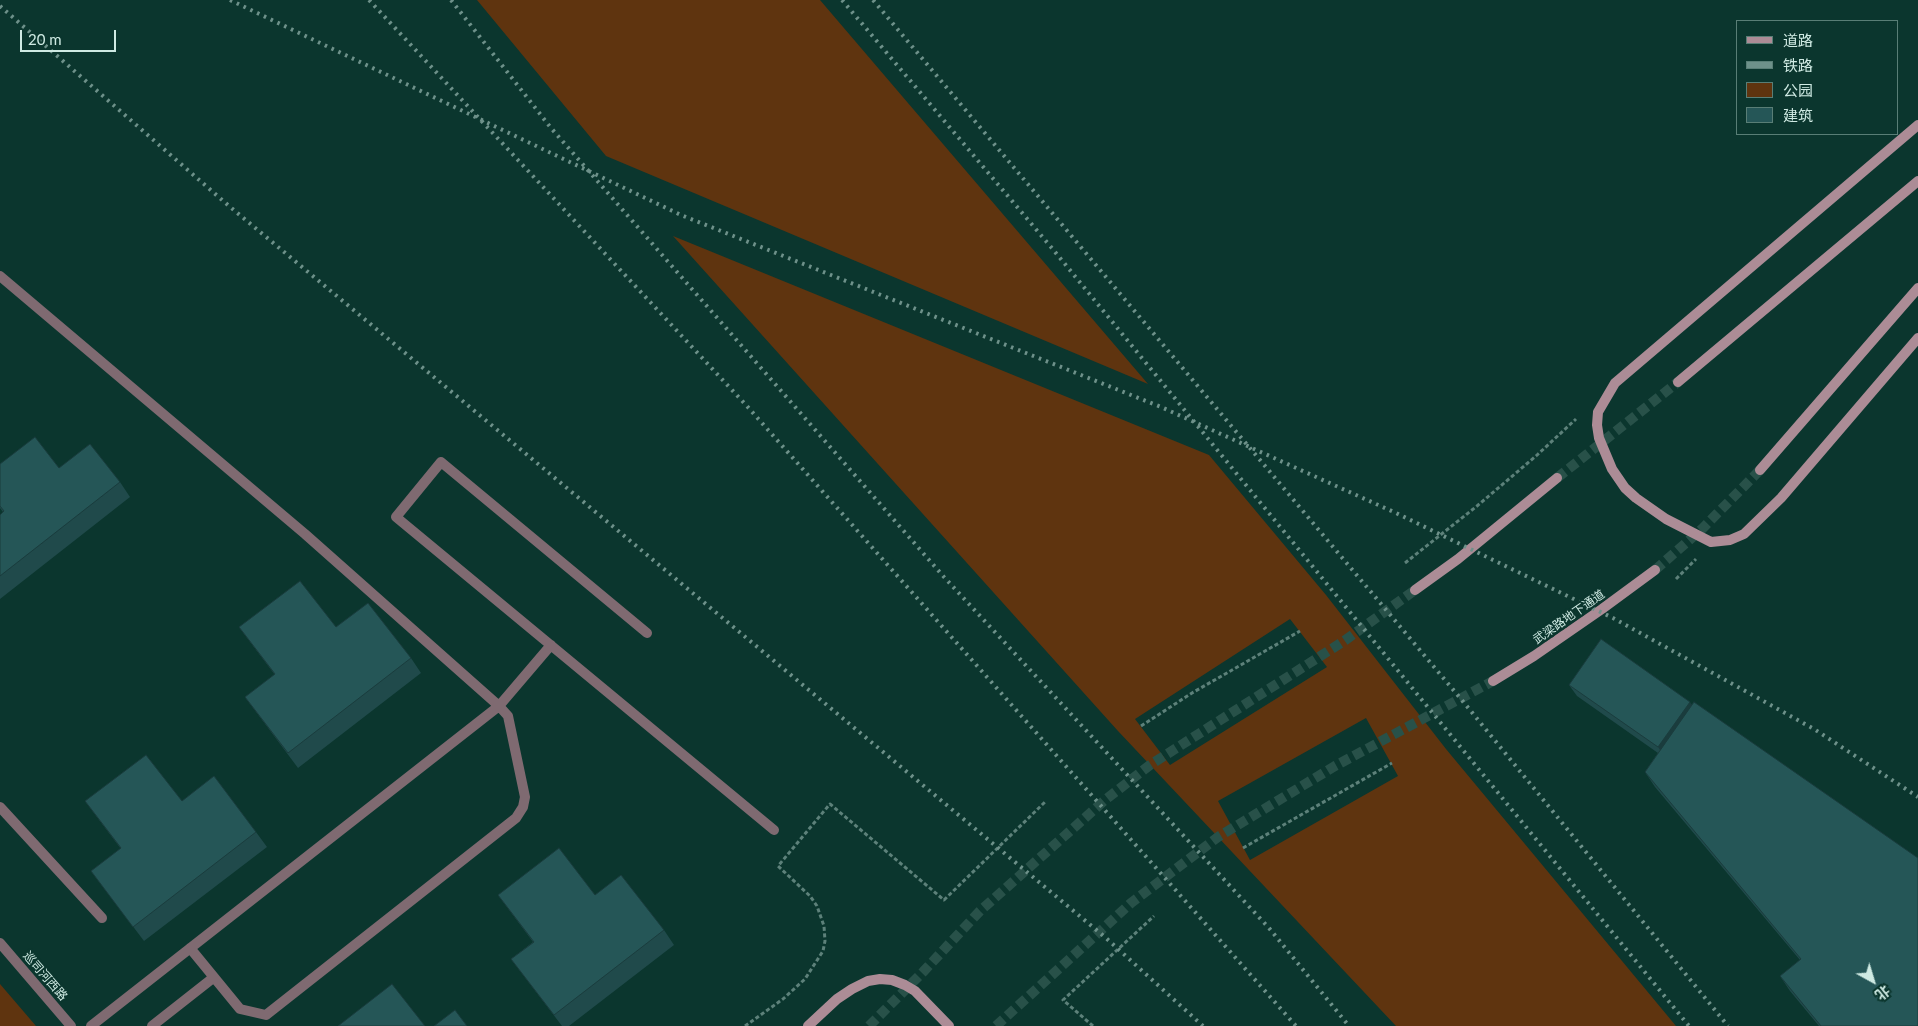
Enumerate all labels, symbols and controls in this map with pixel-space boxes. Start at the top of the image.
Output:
scale bar [22,20,119,52]
legend [1736,20,1898,135]
text: 20 m [28,30,62,48]
text: 道路 [1783,31,1813,49]
text: 铁路 [1783,56,1813,74]
text: 公园 [1783,81,1813,99]
text: 建筑 [1783,106,1813,124]
street label: 武梁路地下通道 [1530,587,1608,647]
street label: 巡司河西路 [20,949,70,1003]
north arrow [1848,956,1898,1006]
text: 北 [1872,982,1894,1004]

